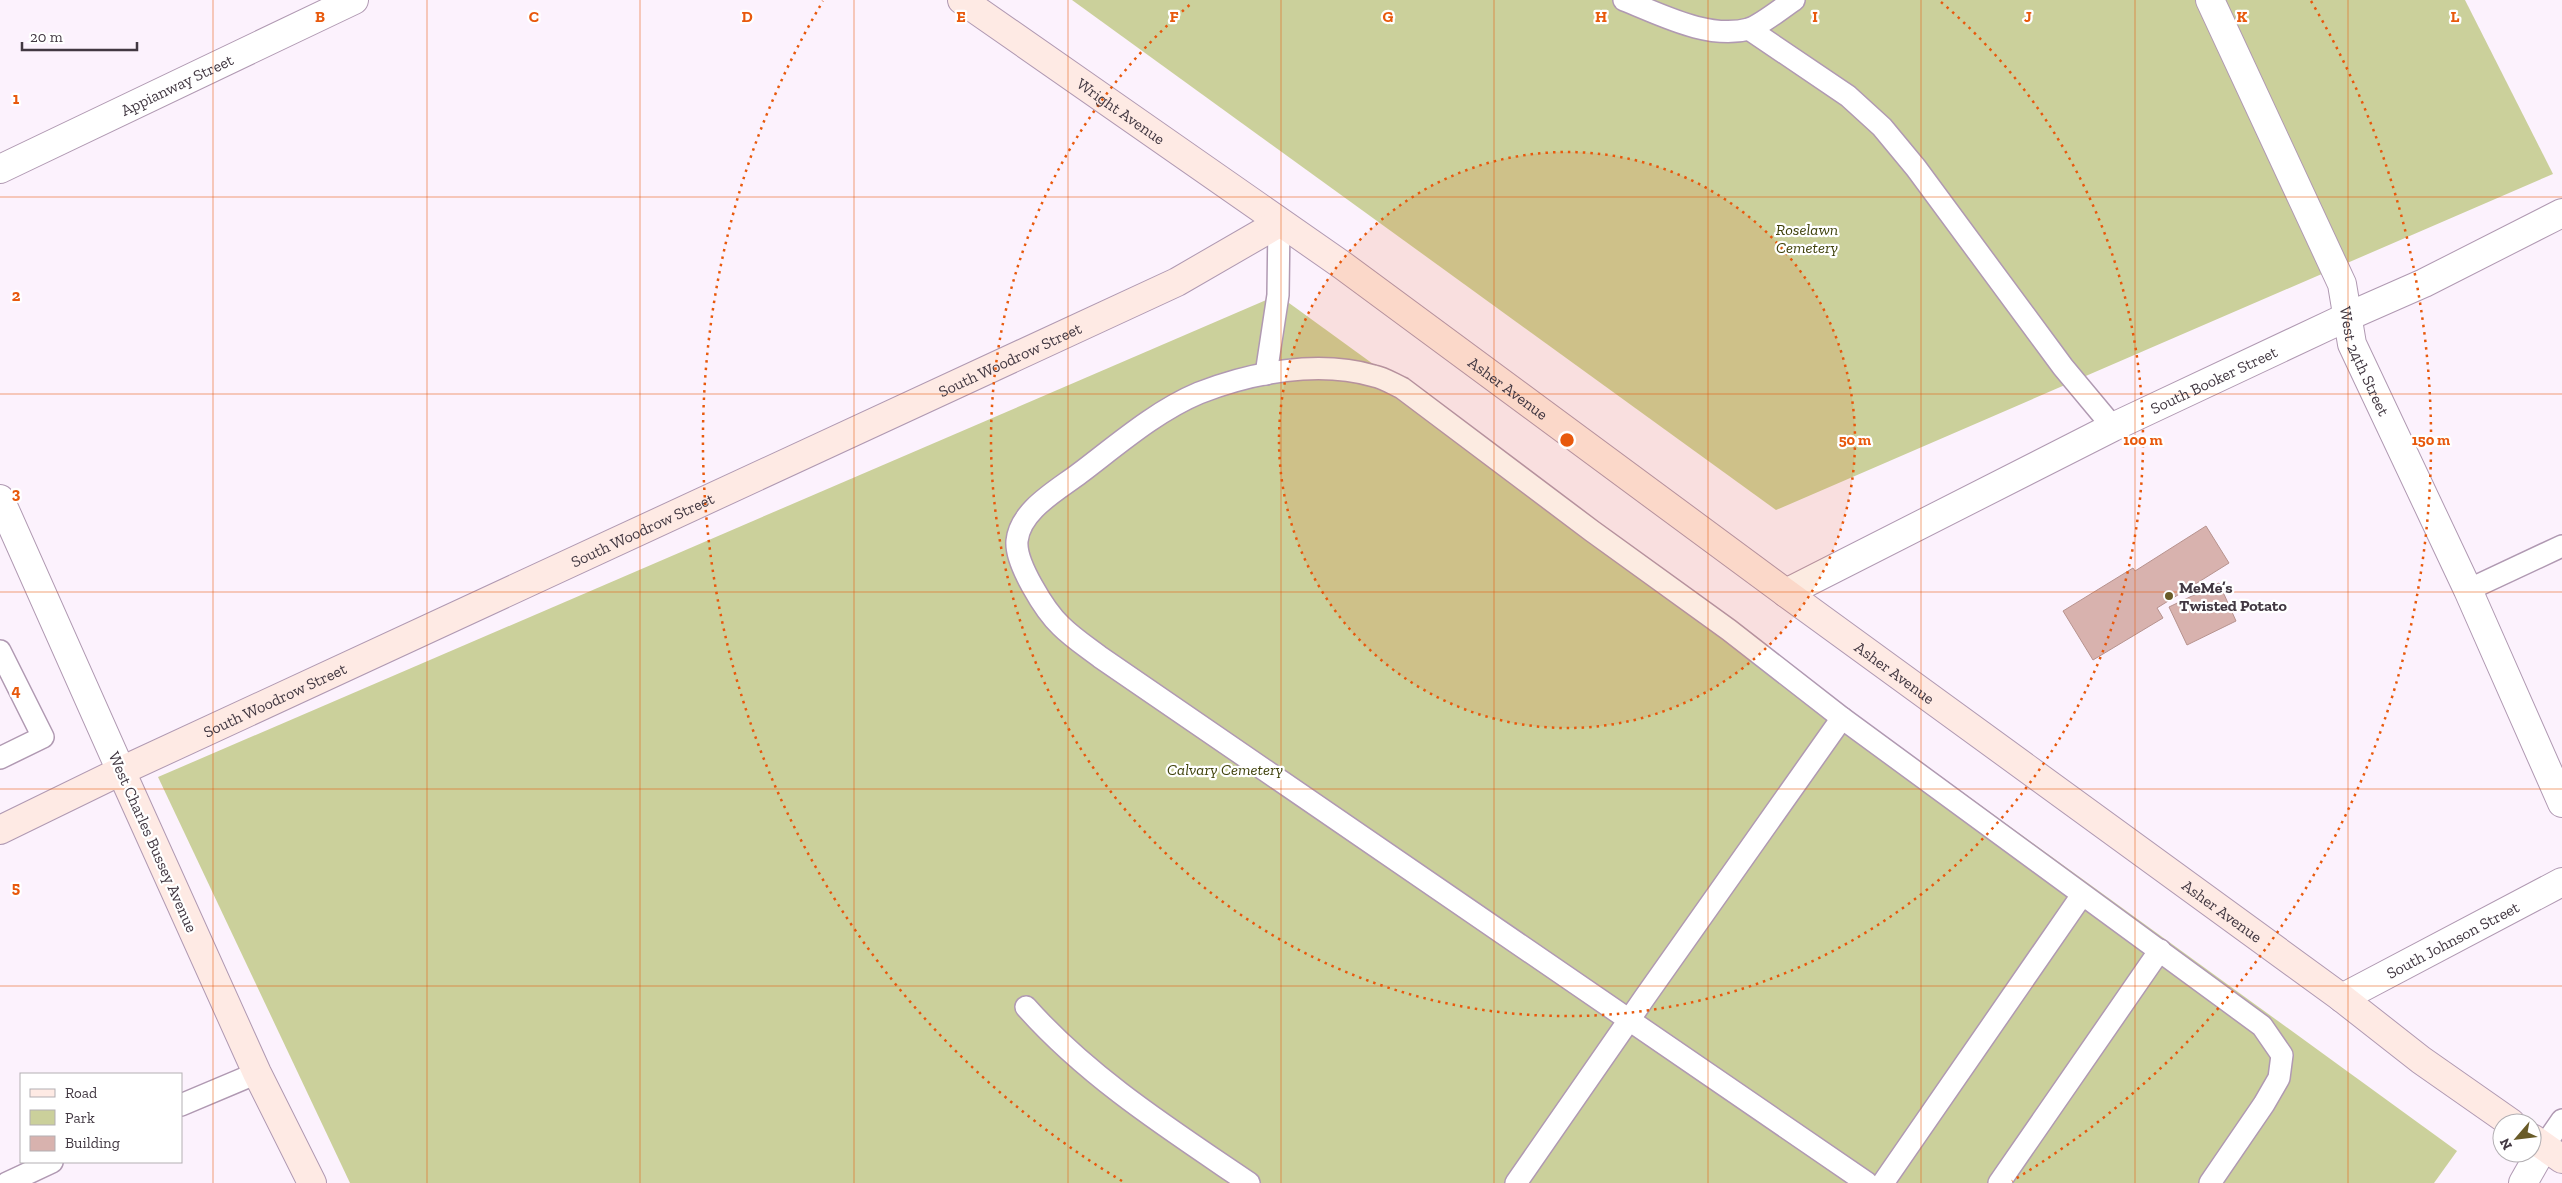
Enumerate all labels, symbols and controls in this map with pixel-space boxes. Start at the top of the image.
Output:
text: B [315,7,325,26]
text: C [529,7,539,26]
text: D [741,7,753,26]
text: E [956,7,966,26]
text: F [1169,7,1179,26]
text: G [1383,7,1394,26]
text: H [1595,7,1607,26]
text: I [1812,7,1818,26]
text: J [2024,7,2032,26]
text: K [2237,7,2248,26]
text: L [2451,7,2460,26]
scale bar [22,20,138,52]
text: 20 m [30,28,63,46]
street label: Appianway Street [118,50,236,119]
street label: Wright Avenue [1073,74,1169,148]
text: 1 [13,89,20,108]
park label: Roselawn Cemetery [1776,220,1839,257]
text: 2 [12,286,21,305]
street label: West 24th Street [2336,305,2394,419]
street label: South Woodrow Street [935,318,1084,401]
street label: South Booker Street [2147,342,2280,418]
street label: Asher Avenue [1465,352,1552,423]
centre of rings [1558,431,1576,449]
text: 50 m [1839,431,1871,449]
text: 100 m [2123,431,2163,449]
text: 150 m [2412,431,2450,449]
text: 3 [12,484,21,503]
street label: South Woodrow Street [568,488,717,571]
place label: MeMe’s Twisted Potato [2179,578,2287,615]
marker: MeMe’s Twisted Potato [2163,590,2175,602]
street label: Asher Avenue [1851,637,1939,708]
street label: South Woodrow Street [200,658,349,741]
text: 4 [11,681,21,700]
street label: West Charles Bussey Avenue [104,749,202,935]
park label: Calvary Cemetery [1167,760,1284,779]
street label: Asher Avenue [2179,875,2266,946]
text: 5 [12,878,20,897]
street label: South Johnson Street [2383,897,2522,982]
legend [20,1073,182,1163]
text: Road [65,1084,98,1102]
text: Park [65,1109,95,1127]
north arrow [2492,1113,2542,1163]
text: Building [65,1134,120,1152]
text: N [2496,1135,2516,1153]

